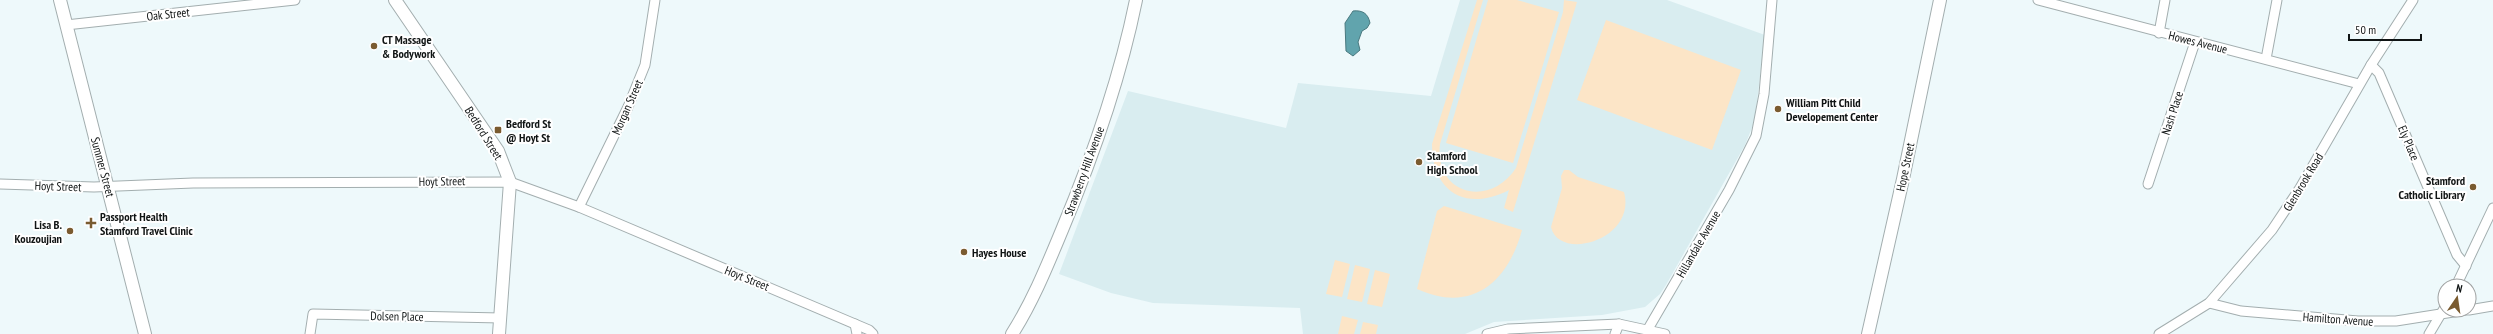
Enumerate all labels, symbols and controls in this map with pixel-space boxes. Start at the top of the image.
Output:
street label: Oak Street [146,4,191,24]
scale bar [2349,16,2421,42]
text: 50 m [2355,22,2376,37]
street label: Howes Avenue [2167,27,2229,57]
place label: CT Massage & Bodywork [382,32,435,61]
marker: CT Massage & Bodywork [369,41,379,51]
street label: Morgan Street [608,76,646,137]
street label: Nash Place [2158,89,2186,137]
place label: William Pitt Child Developement Center [1785,95,1879,124]
street label: Bedford Street [462,104,507,163]
marker: William Pitt Child Developement Center [1773,104,1783,114]
place label: Bedford St @ Hoyt St [506,116,551,145]
street label: Ely Place [2395,123,2423,163]
street label: Strawberry Hill Avenue [1061,124,1107,218]
marker: Bedford St @ Hoyt St [493,125,503,135]
street label: Summer Street [88,135,118,199]
street label: Hope Street [1893,141,1918,193]
place label: Stamford High School [1427,148,1478,177]
street label: Glenbrook Road [2280,150,2326,214]
marker: Stamford High School [1414,157,1424,167]
street label: Hoyt Street [419,173,466,189]
place label: Stamford Catholic Library [2399,173,2465,202]
street label: Hoyt Street [34,178,82,194]
marker: Stamford Catholic Library [2468,182,2478,192]
street label: Hillandale Avenue [1673,208,1723,280]
place label: Passport Health Stamford Travel Clinic [100,209,194,238]
place label: Lisa B. Kouzoujian [15,217,62,246]
marker: Passport Health Stamford Travel Clinic [85,217,97,229]
marker: Lisa B. Kouzoujian [65,226,75,236]
place label: Hayes House [972,245,1026,260]
marker: Hayes House [959,247,969,257]
street label: Hoyt Street [723,262,772,294]
north arrow [2437,278,2477,318]
text: N [2455,281,2464,296]
street label: Dolsen Place [370,308,424,324]
street label: Hamilton Avenue [2302,309,2374,329]

